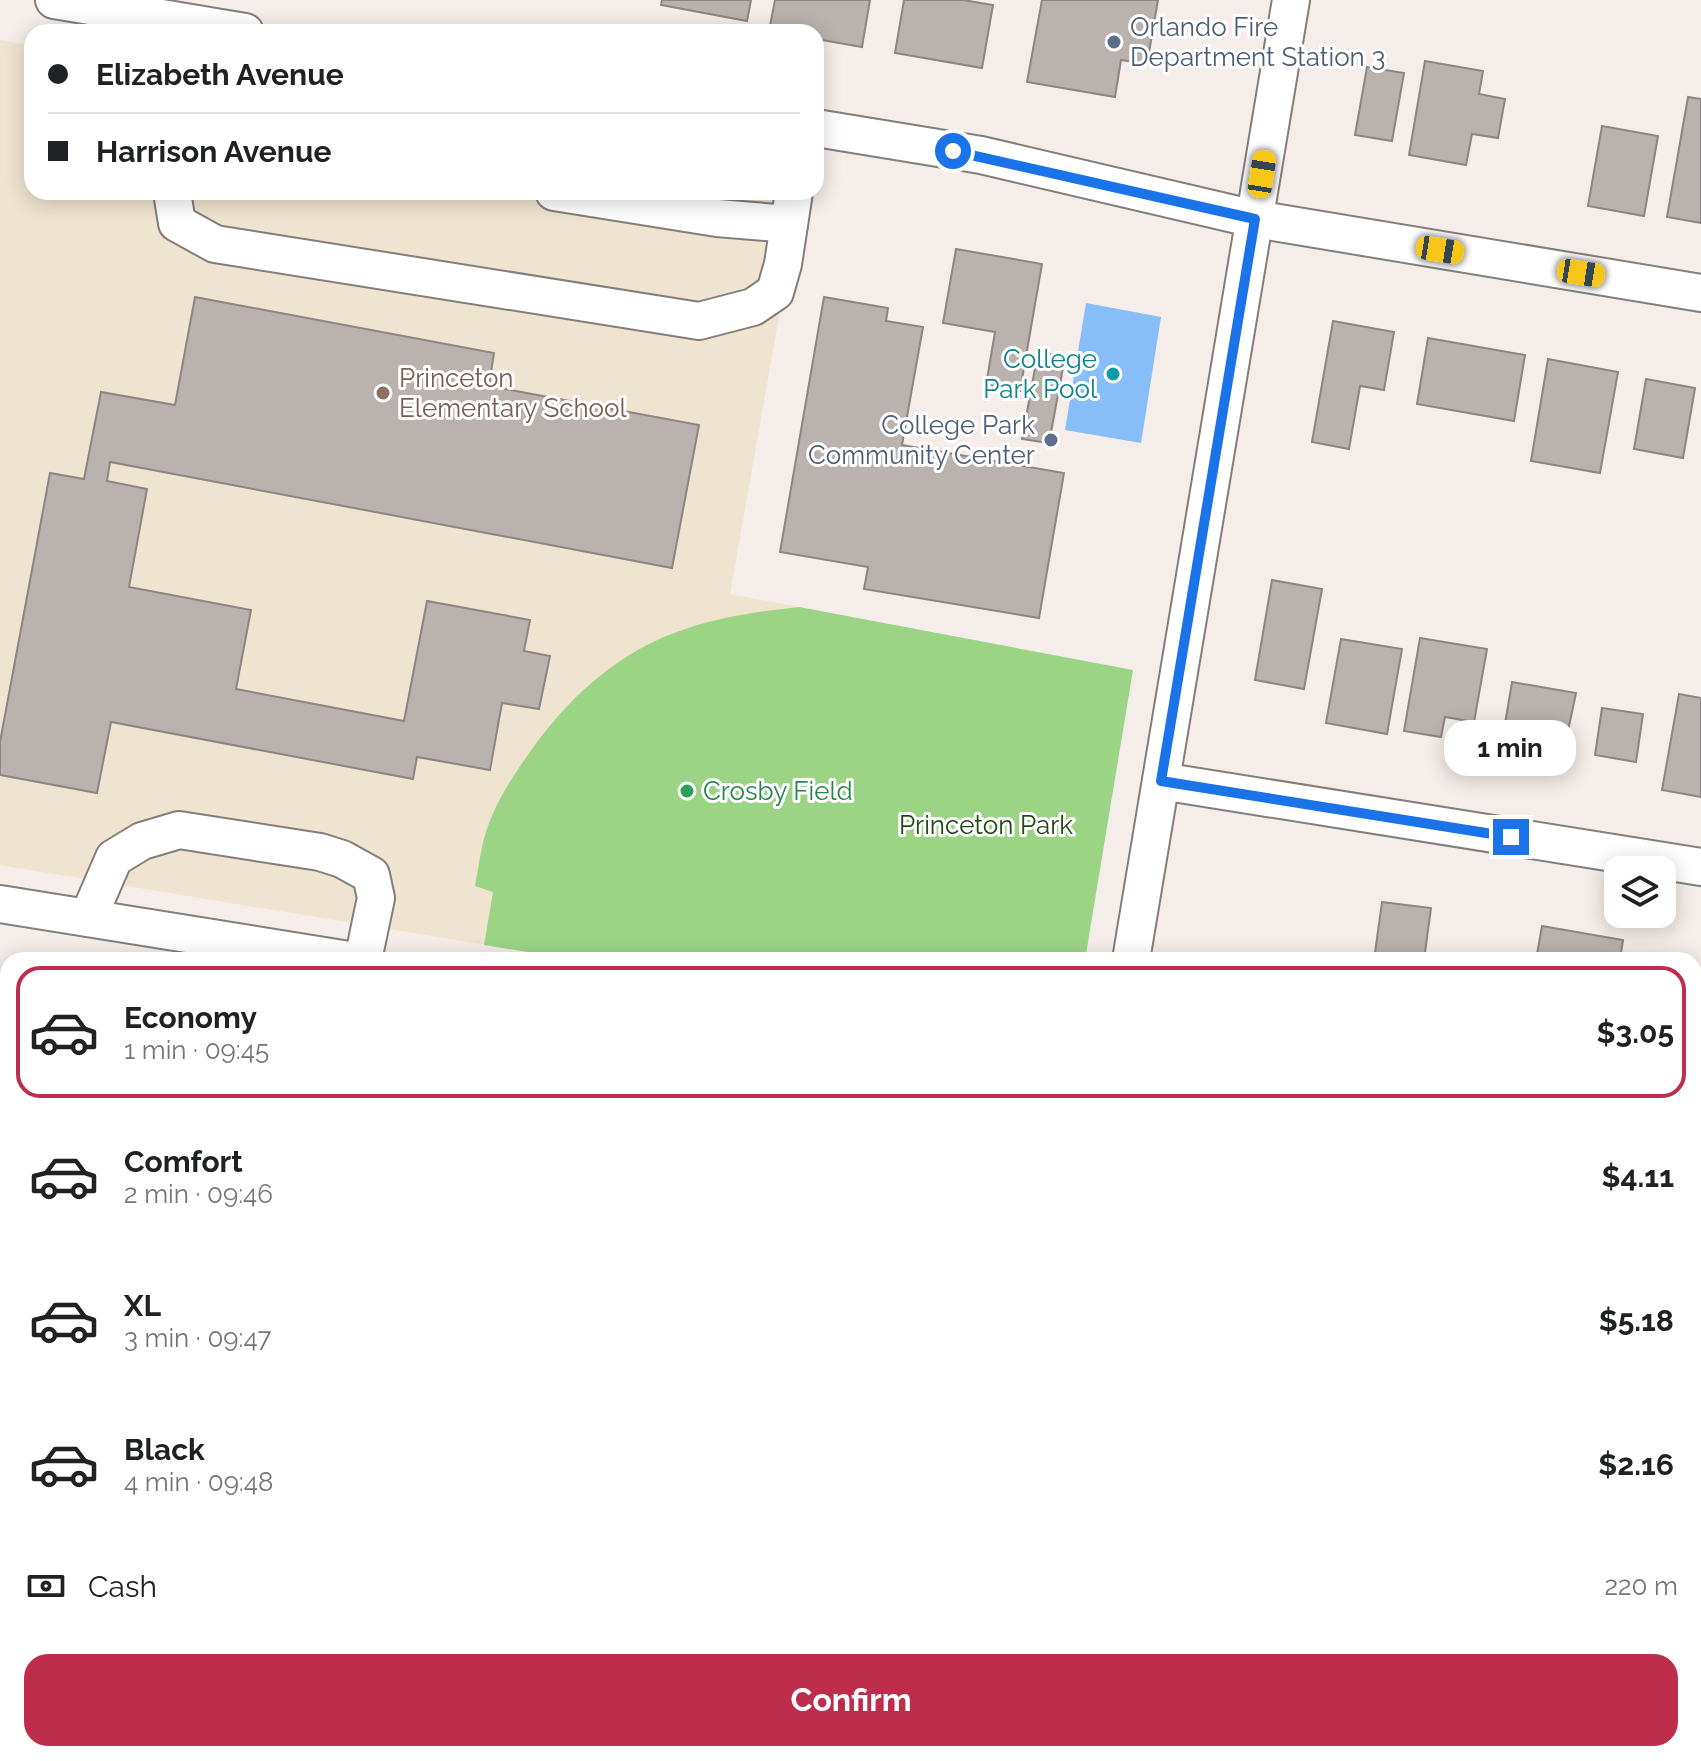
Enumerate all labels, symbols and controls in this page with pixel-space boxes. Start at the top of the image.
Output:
place label: Orlando Fire Department Station 3 [1130,12,1385,72]
marker: Orlando Fire Department Station 3 [1105,33,1123,51]
text: Elizabeth Avenue [96,57,344,92]
route start [935,133,971,169]
text: Harrison Avenue [96,134,331,169]
car [1246,148,1278,200]
car [1414,234,1466,266]
car [1555,257,1607,289]
place label: College Park Pool [983,344,1098,404]
place label: Princeton Elementary School [399,363,628,423]
marker: College Park Pool [1104,365,1122,383]
marker: Princeton Elementary School [374,384,392,402]
place label: College Park Community Center [808,410,1035,470]
marker: College Park Community Center [1042,431,1060,449]
callout: 1 min [1445,721,1577,777]
text: 1 min [1477,733,1543,763]
place label: Crosby Field [703,776,853,806]
marker: Crosby Field [678,782,696,800]
park label: Princeton Park [899,810,1073,840]
route end [1493,819,1529,855]
map controls [1604,856,1676,928]
button: layers [1604,856,1676,928]
icon: car [28,996,100,1068]
text: Economy [124,1000,257,1035]
text: $3.05 [1597,1015,1674,1050]
text: 1 min · 09:45 [124,1035,269,1065]
icon: car [28,1140,100,1212]
text: Comfort [124,1144,243,1179]
text: $4.11 [1601,1159,1674,1194]
text: 2 min · 09:46 [124,1179,273,1209]
icon: car [28,1284,100,1356]
text: XL [124,1288,161,1323]
text: $5.18 [1599,1303,1674,1338]
text: 3 min · 09:47 [124,1323,271,1353]
icon: car [28,1428,100,1500]
text: Black [124,1432,205,1467]
text: $2.16 [1598,1447,1674,1482]
text: 4 min · 09:48 [124,1467,273,1497]
icon: cash [24,1564,68,1608]
text: Cash [88,1569,157,1604]
text: 220 m [1604,1571,1678,1601]
button: Confirm [24,1654,1678,1746]

